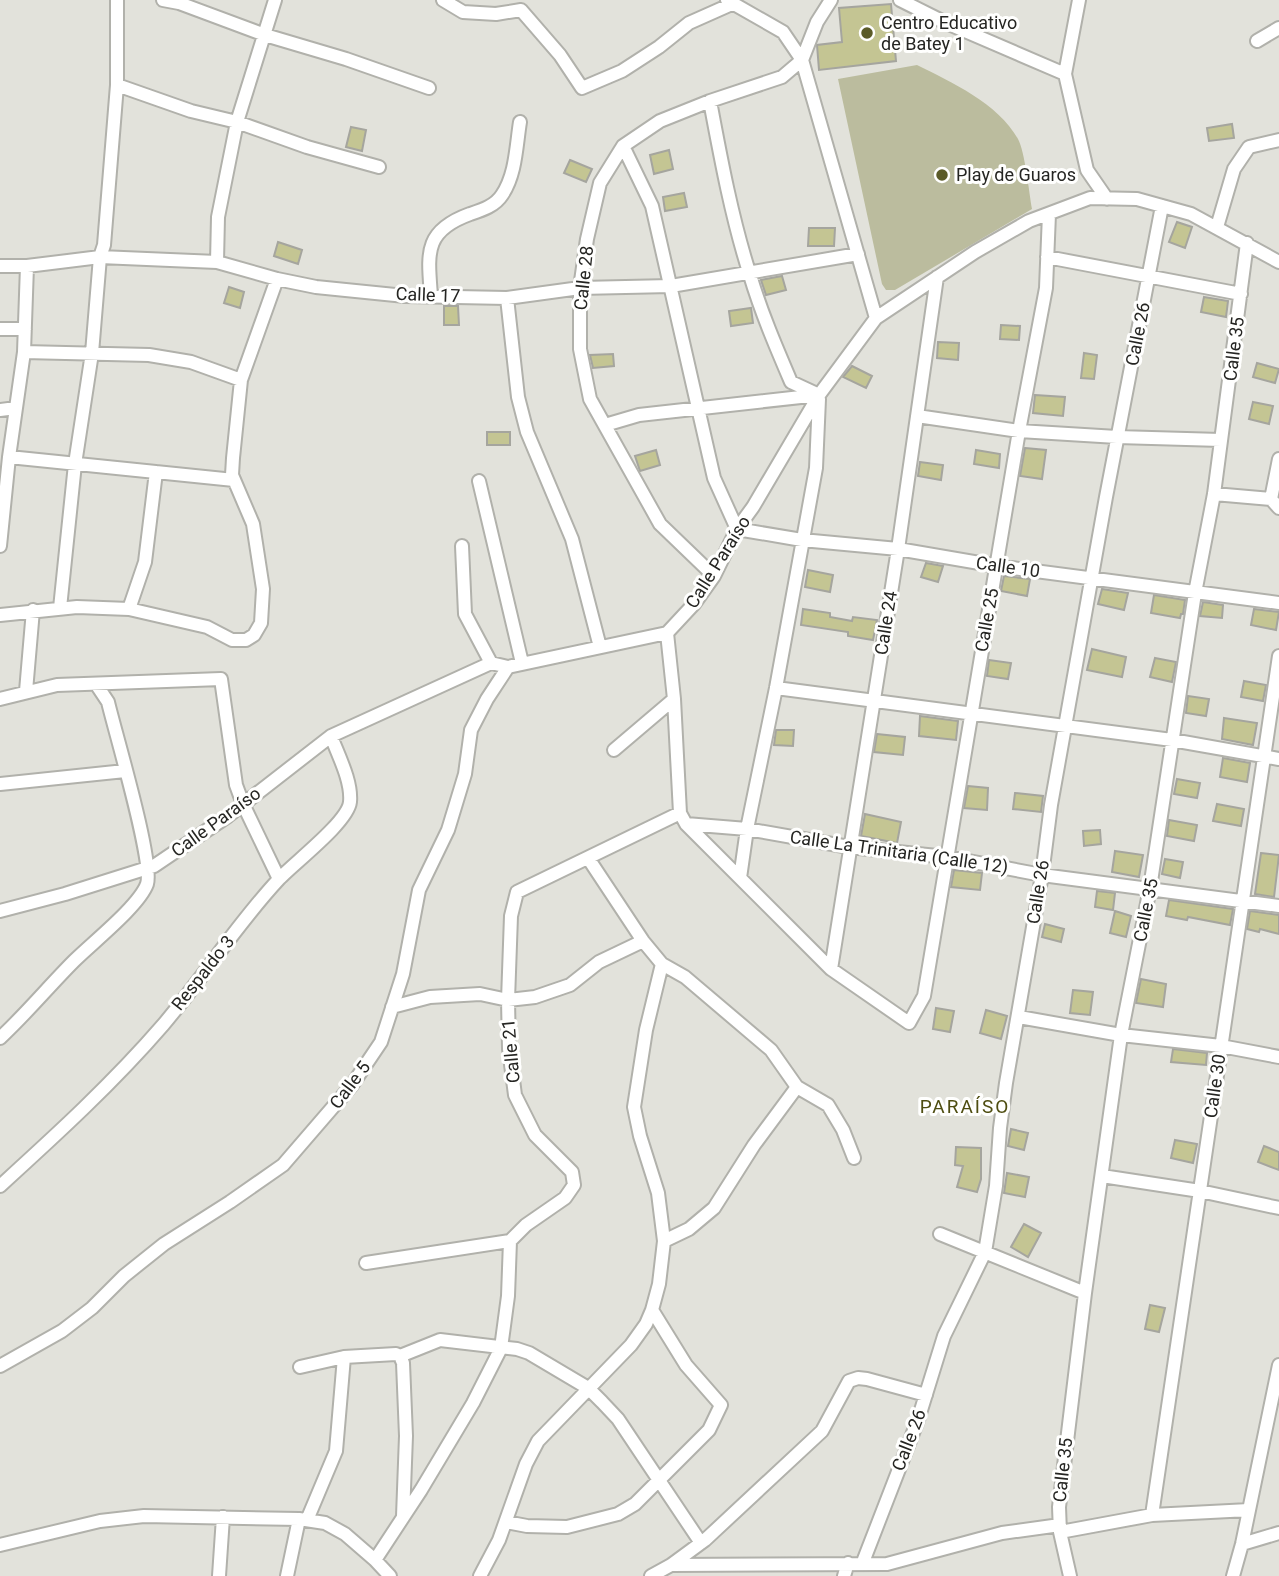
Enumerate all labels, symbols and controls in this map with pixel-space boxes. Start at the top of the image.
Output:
place label: Centro Educativo de Batey 1 [881,12,1017,54]
marker: Centro Educativo de Batey 1 [859,25,875,41]
place label: Play de Guaros [956,164,1076,185]
marker: Play de Guaros [934,167,950,183]
street label: Calle 28 [570,245,597,311]
street label: Calle 17 [395,283,461,306]
street label: Calle 26 [1121,300,1154,368]
street label: Calle 35 [1219,316,1248,382]
street label: Calle Paraíso [681,512,754,612]
street label: Calle 10 [975,552,1041,581]
street label: Calle 25 [971,586,1002,654]
street label: Calle 24 [870,589,901,656]
street label: Calle Paraíso [167,782,264,861]
street label: Calle La Trinitaria (Calle 12) [788,826,1010,878]
street label: Calle 26 [1022,858,1053,925]
street label: Calle 35 [1129,876,1162,944]
street label: Respaldo 3 [167,931,238,1014]
street label: Calle 21 [497,1018,524,1084]
street label: Calle 30 [1200,1053,1229,1119]
street label: Calle 5 [325,1057,374,1113]
district label: PARAÍSO [920,1095,1010,1118]
street label: Calle 26 [887,1406,930,1474]
street label: Calle 35 [1049,1437,1076,1503]

